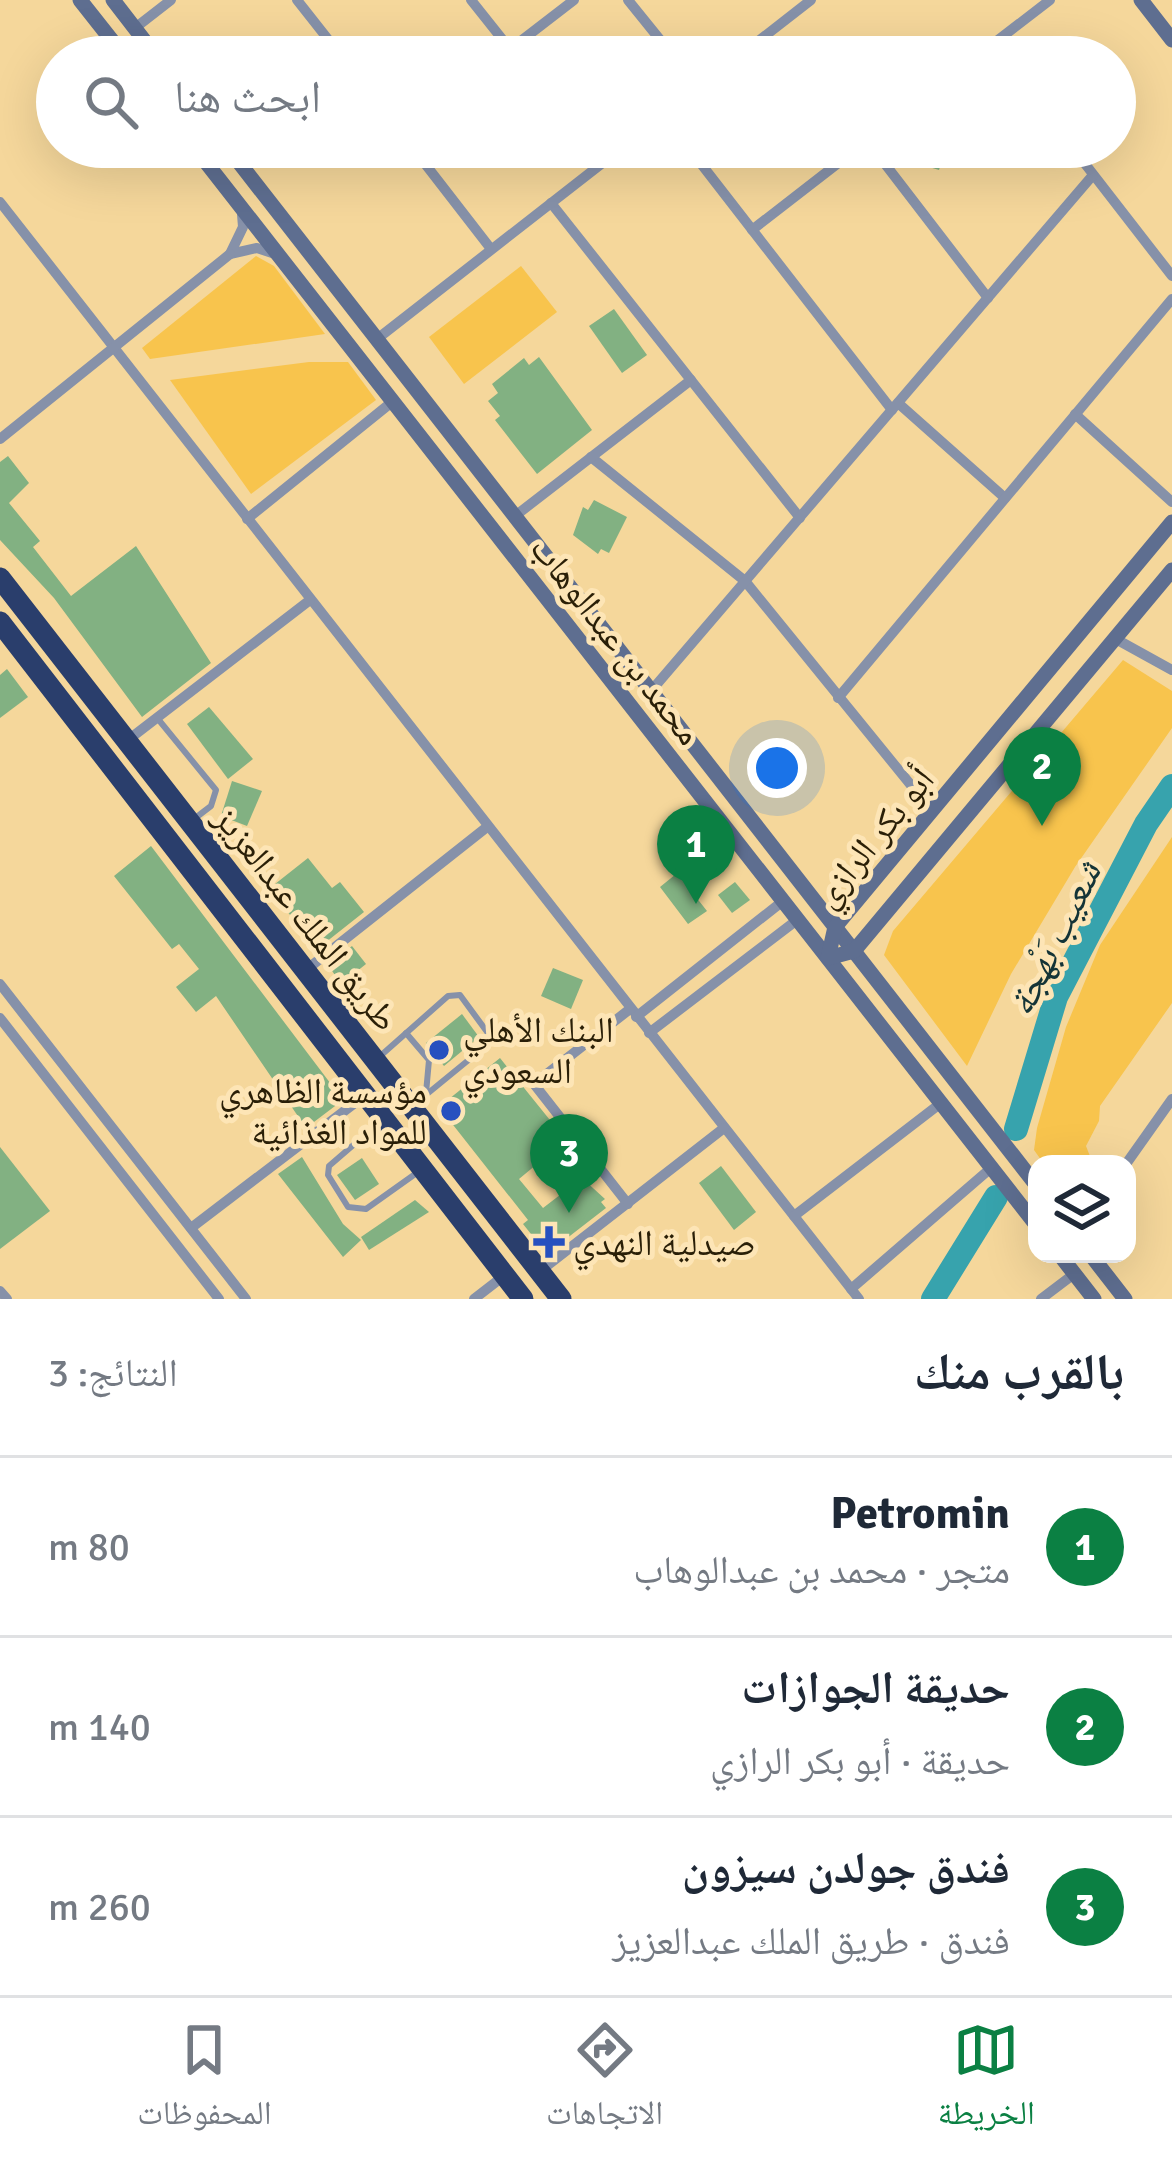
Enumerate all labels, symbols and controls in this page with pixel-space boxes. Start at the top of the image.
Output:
search box [36,36,1136,168]
icon: search [78,69,144,135]
text: ابحث هنا [174,70,321,125]
street label: محمد بن عبدالوهاب [520,527,711,755]
pin: 2 [1003,727,1081,826]
your location [747,738,807,798]
street label: أبو بكر الرازي [804,759,948,920]
street label: طريق الملك عبدالعزيز [203,796,408,1041]
pin: 1 [657,805,735,904]
water label: شعيب بَهْجة [996,852,1112,1023]
place label: البنك الأهلي السعودي [463,1008,614,1099]
marker: البنك الأهلي السعودي [426,1037,452,1063]
place label: مؤسسة الظاهري للمواد الغذائية [219,1069,427,1155]
marker: مؤسسة الظاهري للمواد الغذائية [438,1098,464,1124]
pin: 3 [530,1114,608,1213]
map controls [1028,1155,1136,1263]
button: layers [1028,1155,1136,1263]
place label: صيدلية النهدي [573,1221,756,1271]
marker: صيدلية النهدي [536,1229,562,1255]
text: بالقرب منك [914,1341,1124,1404]
text: النتائج: 3 [48,1349,178,1397]
text: Petromin [830,1486,1010,1541]
text: 80 m [48,1523,130,1571]
text: 1 [1074,1523,1096,1571]
text: متجر · محمد بن عبدالوهاب [633,1546,1010,1594]
text: حديقة الجوازات [741,1661,1010,1716]
text: 140 m [48,1703,151,1751]
text: 2 [1074,1703,1096,1751]
text: حديقة · أبو بكر الرازي [710,1737,1010,1785]
text: فندق جولدن سيزون [682,1841,1010,1896]
text: 260 m [48,1883,151,1931]
text: 3 [1074,1883,1096,1931]
text: فندق · طريق الملك عبدالعزيز [612,1917,1010,1965]
tab: المحفوظات [137,2017,272,2145]
tab: الاتجاهات [546,2017,663,2145]
tab: الخريطة [938,2017,1035,2145]

